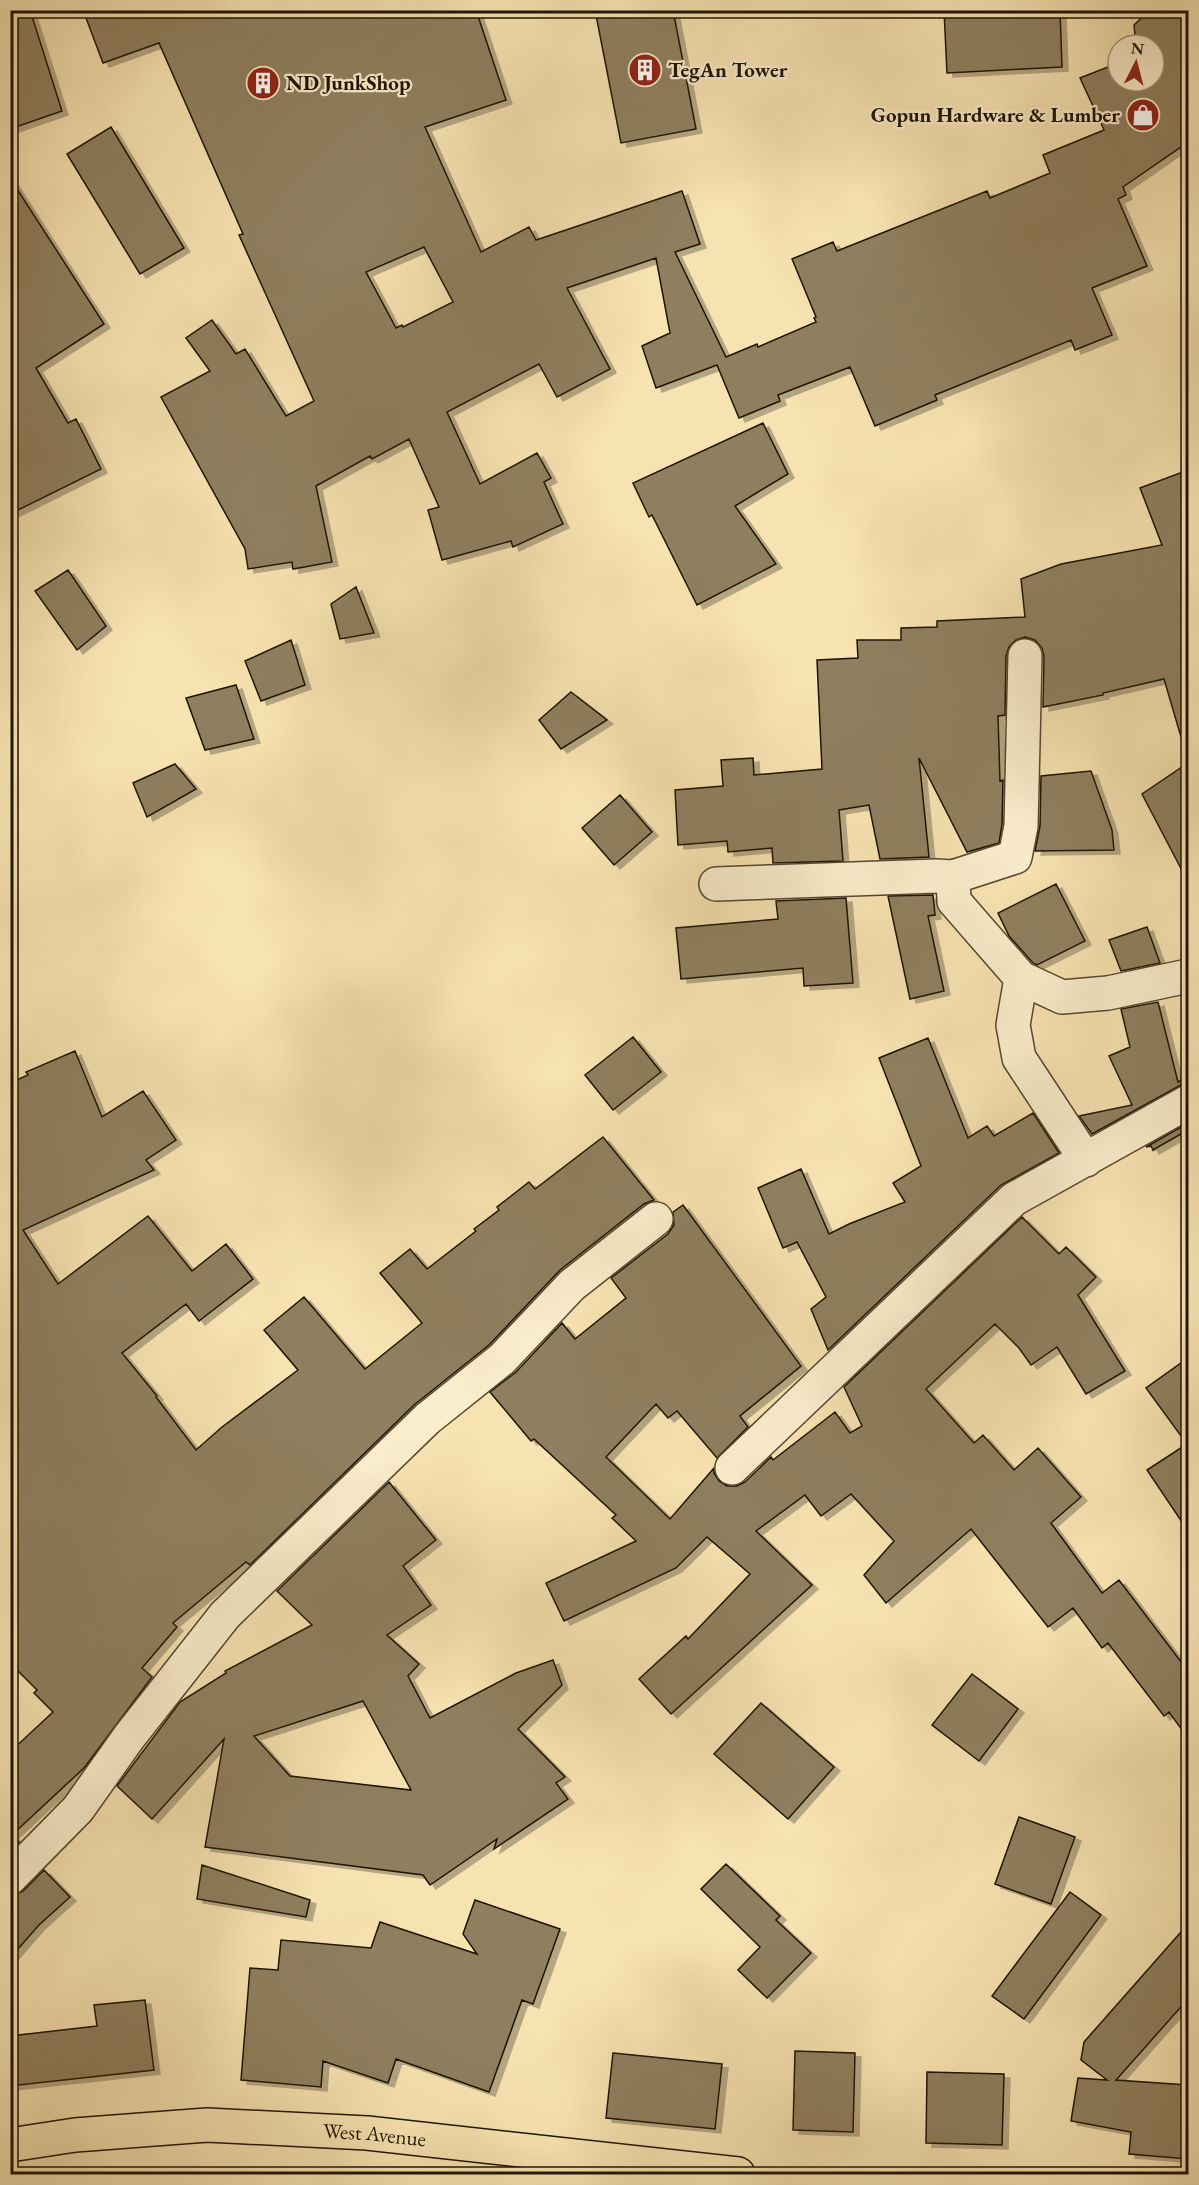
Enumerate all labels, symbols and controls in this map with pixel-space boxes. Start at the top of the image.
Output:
north arrow [1106,33,1166,93]
text: N [1130,37,1145,60]
building icon: TegAn Tower [627,52,663,88]
place label: TegAn Tower [668,56,788,83]
building icon: ND JunkShop [245,65,281,101]
place label: ND JunkShop [286,69,411,96]
shop icon: Gopun Hardware & Lumber [1125,97,1161,133]
place label: Gopun Hardware & Lumber [871,101,1120,128]
street label: West Avenue [322,2117,427,2152]

